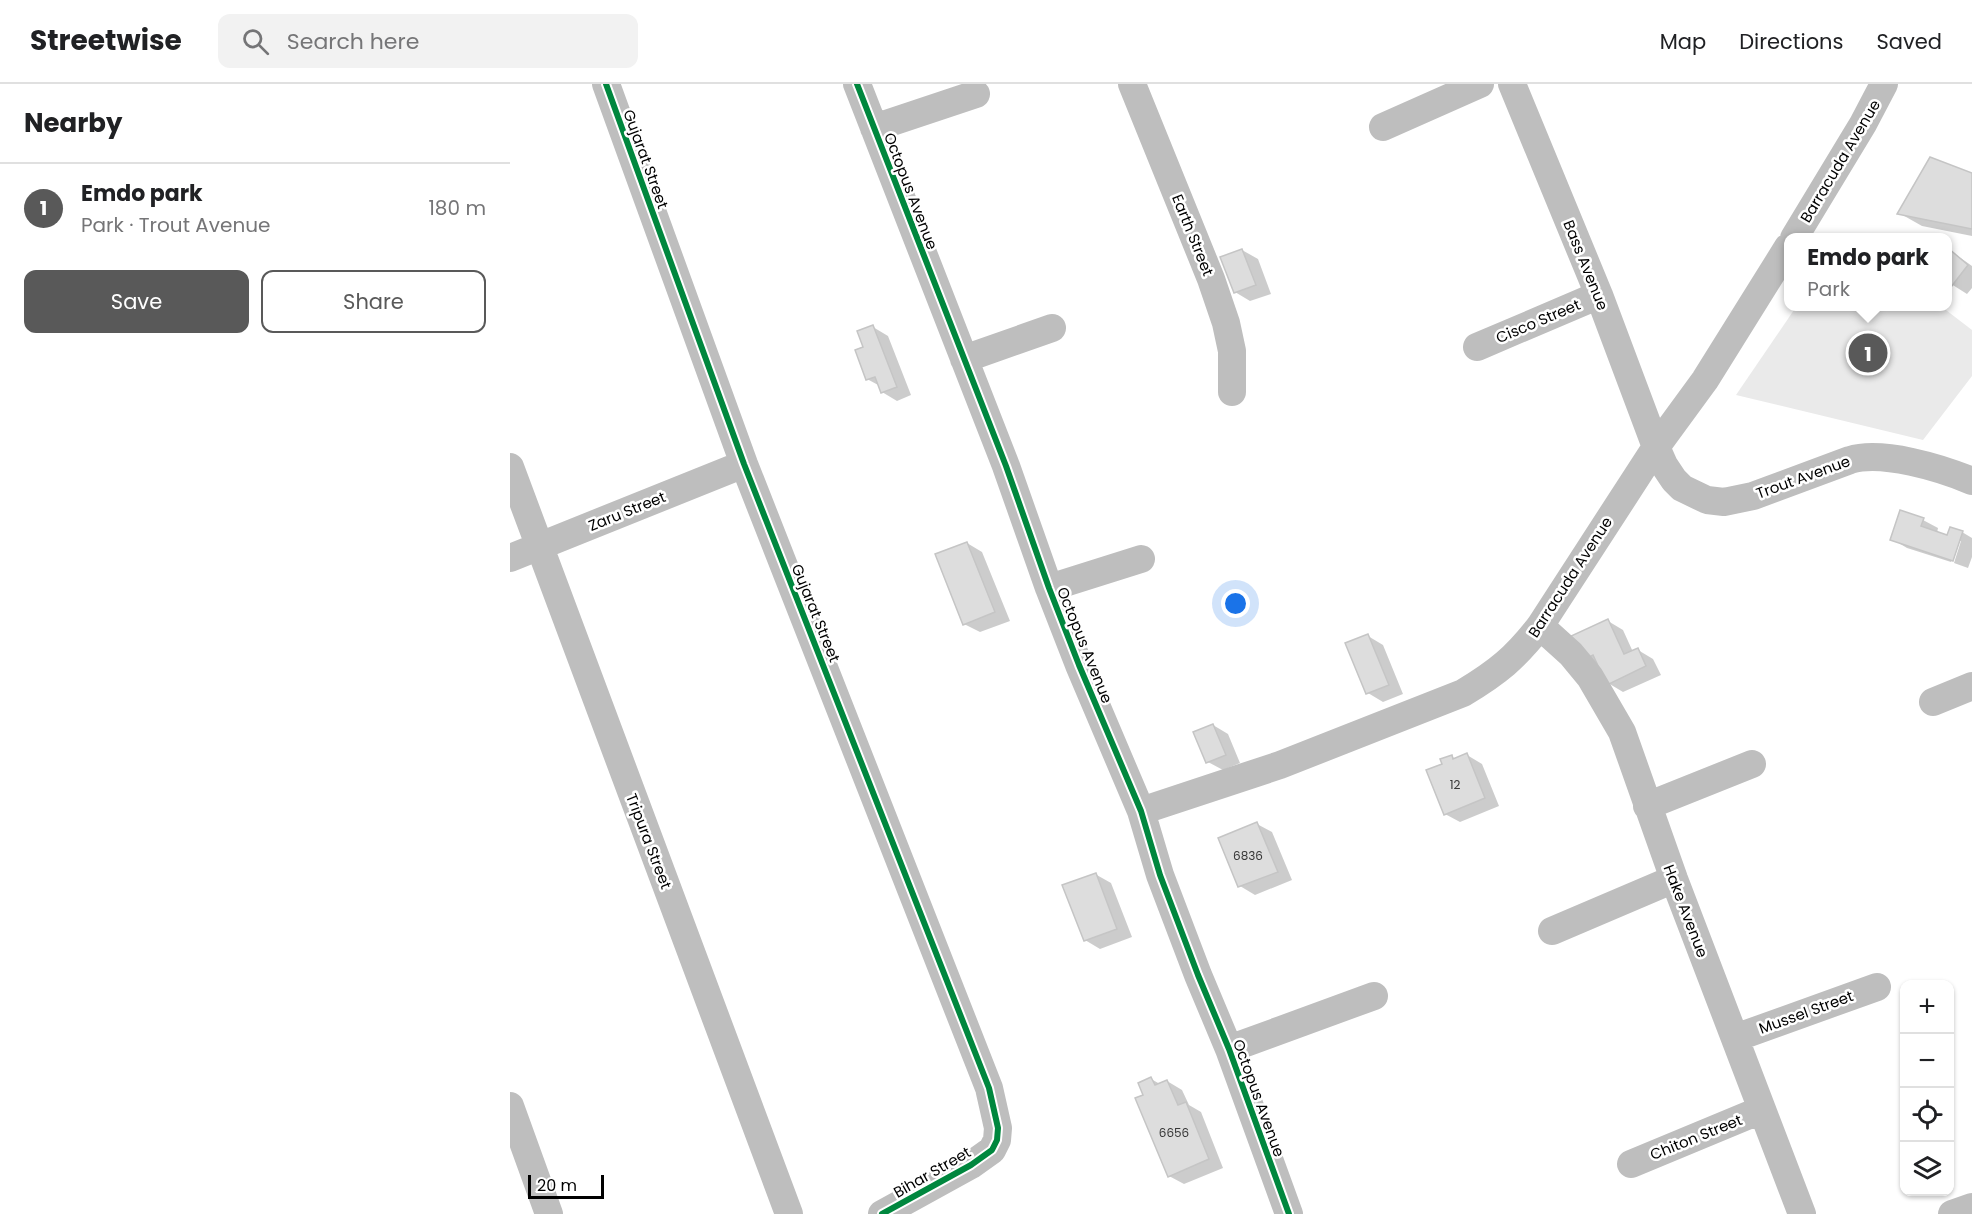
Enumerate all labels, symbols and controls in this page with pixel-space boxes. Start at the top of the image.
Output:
search box [218,14,638,68]
text: Streetwise [30,21,182,60]
icon: search [239,25,272,58]
text: Search here [287,26,419,57]
text: Map [1660,27,1706,56]
text: Directions [1739,27,1843,56]
text: Saved [1876,27,1942,56]
street label: Barracuda Avenue [1795,96,1885,226]
text: Nearby [24,105,122,141]
street label: Gujarat Street [618,106,674,212]
street label: Octopus Avenue [879,129,943,253]
text: Emdo park [81,178,203,209]
street label: Earth Street [1167,191,1219,279]
text: 1 [40,194,47,222]
text: 180 m [428,194,486,222]
text: Park · Trout Avenue [81,211,270,239]
street label: Bass Avenue [1558,217,1614,313]
popup [1784,233,1952,311]
text: Emdo park [1807,242,1929,273]
button: Save [24,270,249,333]
button: Share [261,270,486,333]
text: Park [1807,275,1850,303]
street label: Cisco Street [1493,294,1583,348]
pin: 1 [1848,330,1888,376]
street label: Trout Avenue [1753,450,1853,504]
street label: Zaru Street [585,486,669,536]
street label: Barracuda Avenue [1523,513,1617,641]
street label: Gujarat Street [787,561,845,665]
street label: Octopus Avenue [1052,584,1118,706]
your location [1221,589,1250,618]
house number: 12 [1450,776,1460,793]
street label: Tripura Street [621,790,677,892]
house number: 6836 [1233,847,1263,864]
street label: Hake Avenue [1659,862,1713,960]
map controls [1900,980,1954,1196]
button: + [1900,980,1954,1034]
street label: Mussel Street [1756,985,1856,1039]
button: − [1900,1034,1954,1088]
street label: Octopus Avenue [1228,1036,1290,1160]
button: locate [1900,1088,1954,1142]
street label: Chiton Street [1647,1109,1745,1165]
house number: 6656 [1159,1124,1189,1141]
street label: Bihar Street [889,1141,975,1203]
button: layers [1900,1142,1954,1196]
scale bar [528,1172,604,1200]
text: 20 m [537,1174,577,1197]

